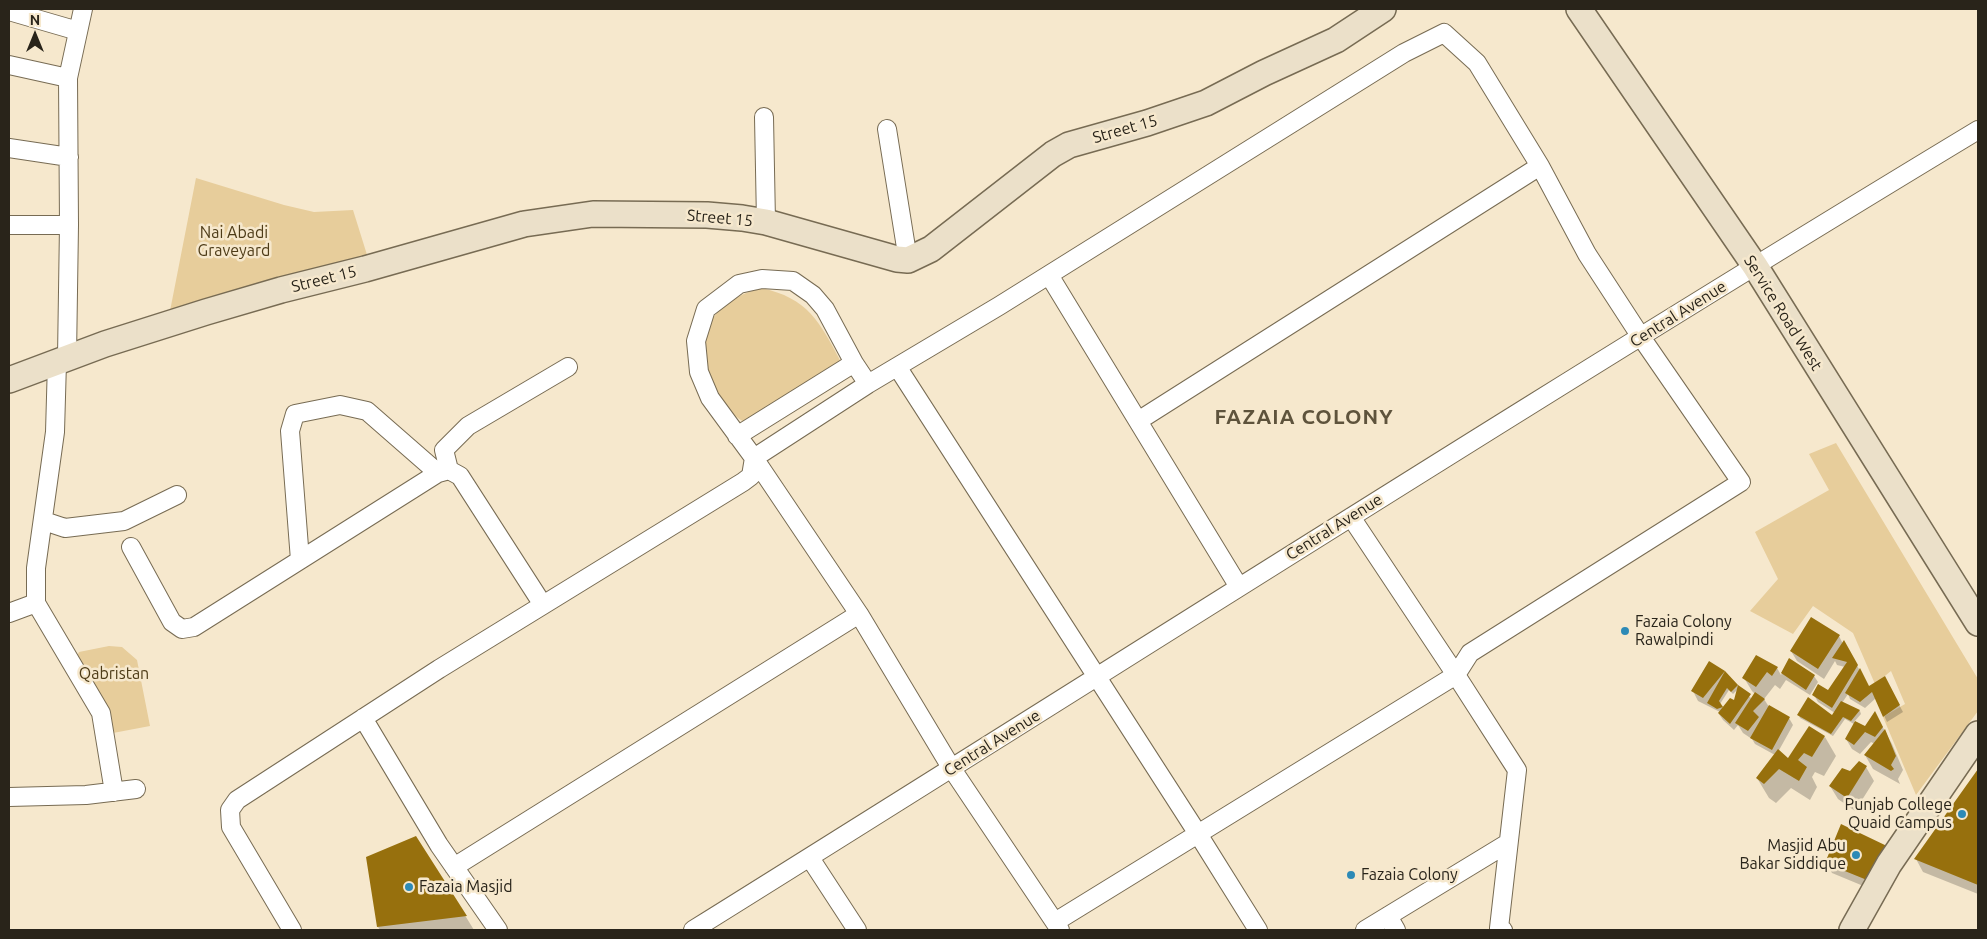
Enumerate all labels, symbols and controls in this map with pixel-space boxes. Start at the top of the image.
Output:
north arrow [10,10,60,60]
text: N [30,12,40,28]
street label: Street 15 [1090,111,1160,147]
street label: Street 15 [686,206,754,230]
park label: Nai Abadi Graveyard [198,223,270,261]
street label: Service Road West [1740,252,1826,374]
street label: Street 15 [289,262,359,296]
street label: Central Avenue [1626,277,1730,351]
district label: FAZAIA COLONY [1213,404,1395,430]
street label: Central Avenue [1282,490,1386,564]
place label: Fazaia Colony Rawalpindi [1635,612,1732,650]
marker: Fazaia Colony Rawalpindi [1619,625,1631,637]
park label: Qabristan [79,664,149,684]
street label: Central Avenue [940,706,1044,780]
place label: Punjab College Quaid Campus [1845,795,1952,833]
marker: Punjab College Quaid Campus [1956,808,1968,820]
place label: Masjid Abu Bakar Siddique [1739,836,1846,874]
marker: Masjid Abu Bakar Siddique [1850,849,1862,861]
place label: Fazaia Colony [1361,865,1458,885]
marker: Fazaia Colony [1345,869,1357,881]
place label: Fazaia Masjid [419,877,513,897]
marker: Fazaia Masjid [403,881,415,893]

